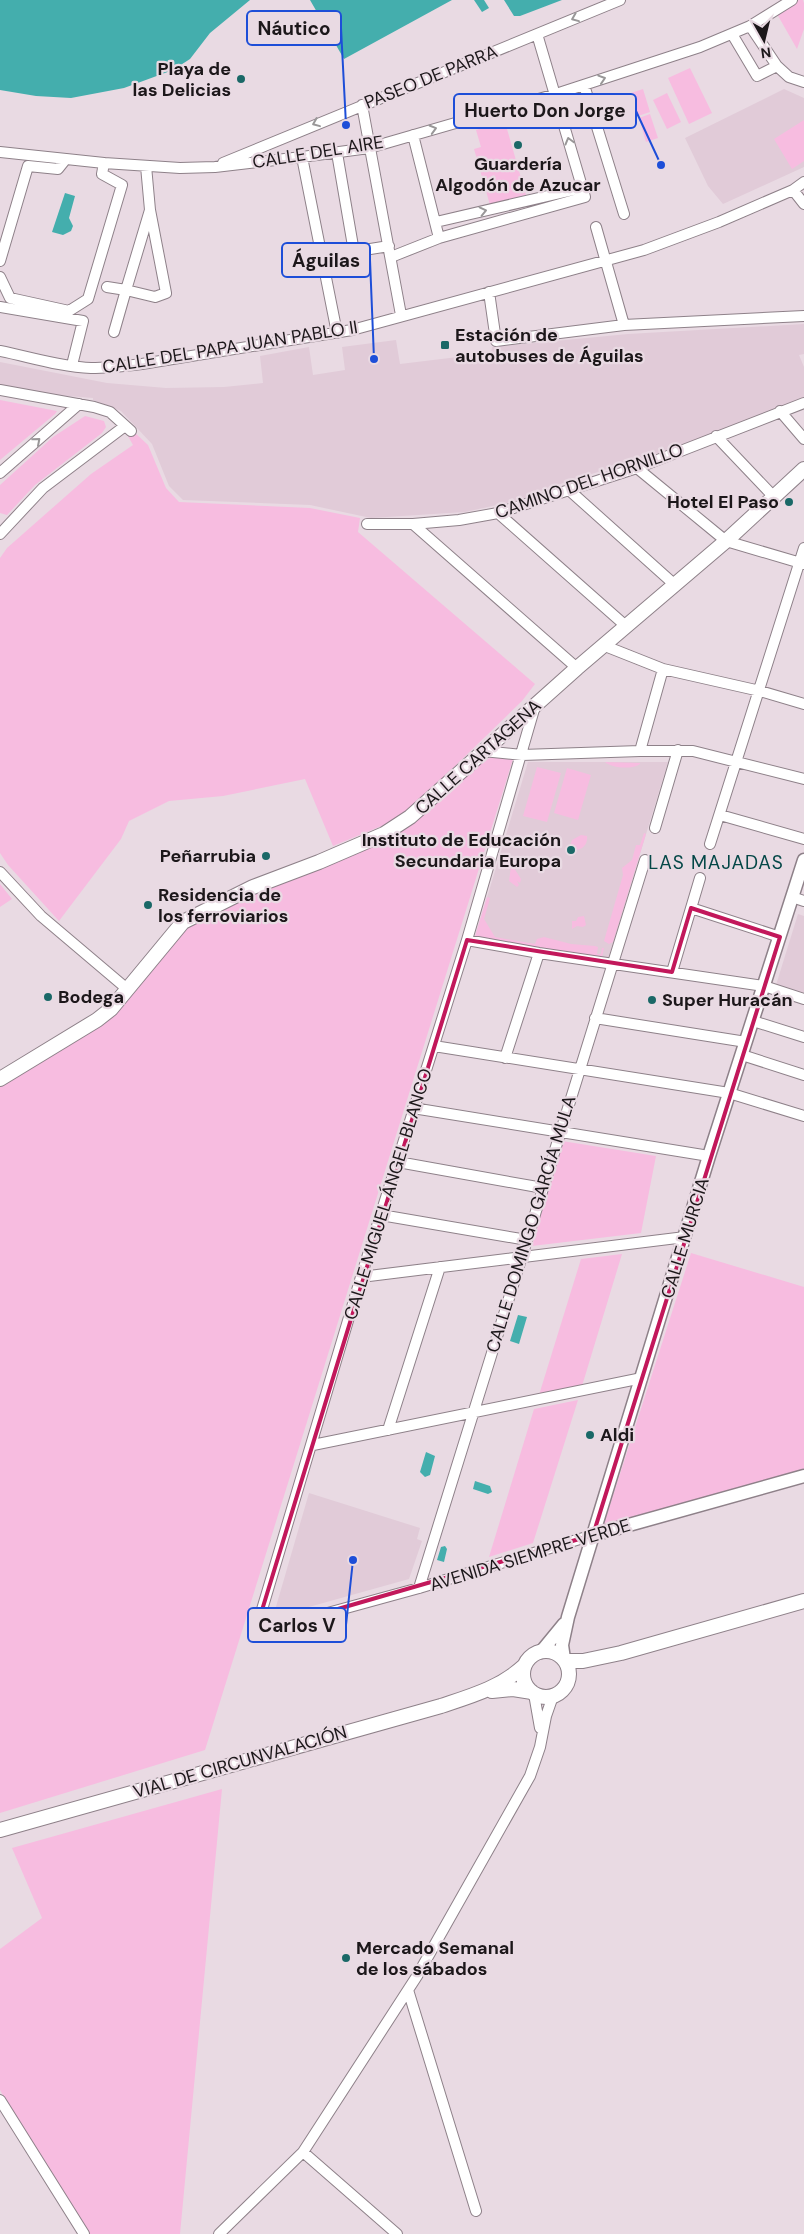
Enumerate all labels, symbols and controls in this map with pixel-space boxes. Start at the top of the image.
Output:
callout: Náutico [247,11,341,45]
one-way arrow [571,12,580,23]
north arrow [739,15,789,65]
text: Náutico [257,16,331,41]
street label: PASEO DE PARRA [361,39,501,115]
text: N [759,43,772,62]
place label: Playa de las Delicias [133,57,231,102]
marker: Playa de las Delicias [235,73,247,85]
one-way arrow [598,75,606,85]
callout: Huerto Don Jorge [454,94,636,128]
text: Huerto Don Jorge [464,98,626,123]
one-way arrow [312,117,321,128]
one-way arrow [428,125,436,135]
street label: CALLE DEL AIRE [251,130,385,174]
one-way arrow [564,137,574,145]
marker: Guardería Algodón de Azucar [512,139,524,151]
place label: Guardería Algodón de Azucar [435,152,601,197]
one-way arrow [479,206,488,217]
callout: Águilas [282,243,370,277]
text: Águilas [292,248,360,273]
street label: CALLE DEL PAPA JUAN PABLO II [101,315,359,379]
place label: Estación de autobuses de Águilas [455,323,644,368]
marker: Estación de autobuses de Águilas [439,339,451,351]
one-way arrow [31,438,40,447]
street label: CAMINO DEL HORNILLO [492,438,686,524]
place label: Hotel El Paso [667,490,779,514]
marker: Hotel El Paso [783,496,795,508]
street label: CALLE CARTAGENA [410,694,546,820]
place label: Instituto de Educación Secundaria Europa [362,828,561,873]
place label: Peñarrubia [160,844,256,868]
marker: Instituto de Educación Secundaria Europa [565,844,577,856]
marker: Peñarrubia [260,850,272,862]
district label: LAS MAJADAS [648,850,784,875]
place label: Residencia de los ferroviarios [158,883,288,928]
marker: Residencia de los ferroviarios [142,899,154,911]
place label: Bodega [58,985,124,1009]
place label: Super Huracán [662,988,793,1012]
marker: Bodega [42,991,54,1003]
marker: Super Huracán [646,994,658,1006]
street label: CALLE MIGUEL ÁNGEL BLANCO [338,1065,438,1323]
street label: CALLE DOMINGO GARCÍA MULA [480,1093,582,1355]
street label: CALLE MURCIA [655,1175,715,1301]
place label: Aldi [600,1423,634,1447]
marker: Aldi [584,1429,596,1441]
street label: AVENIDA SIEMPRE VERDE [427,1513,633,1597]
callout: Carlos V [248,1608,346,1642]
text: Carlos V [258,1613,336,1638]
street label: VIAL DE CIRCUNVALACIÓN [130,1720,350,1804]
place label: Mercado Semanal de los sábados [356,1936,514,1981]
marker: Mercado Semanal de los sábados [340,1952,352,1964]

